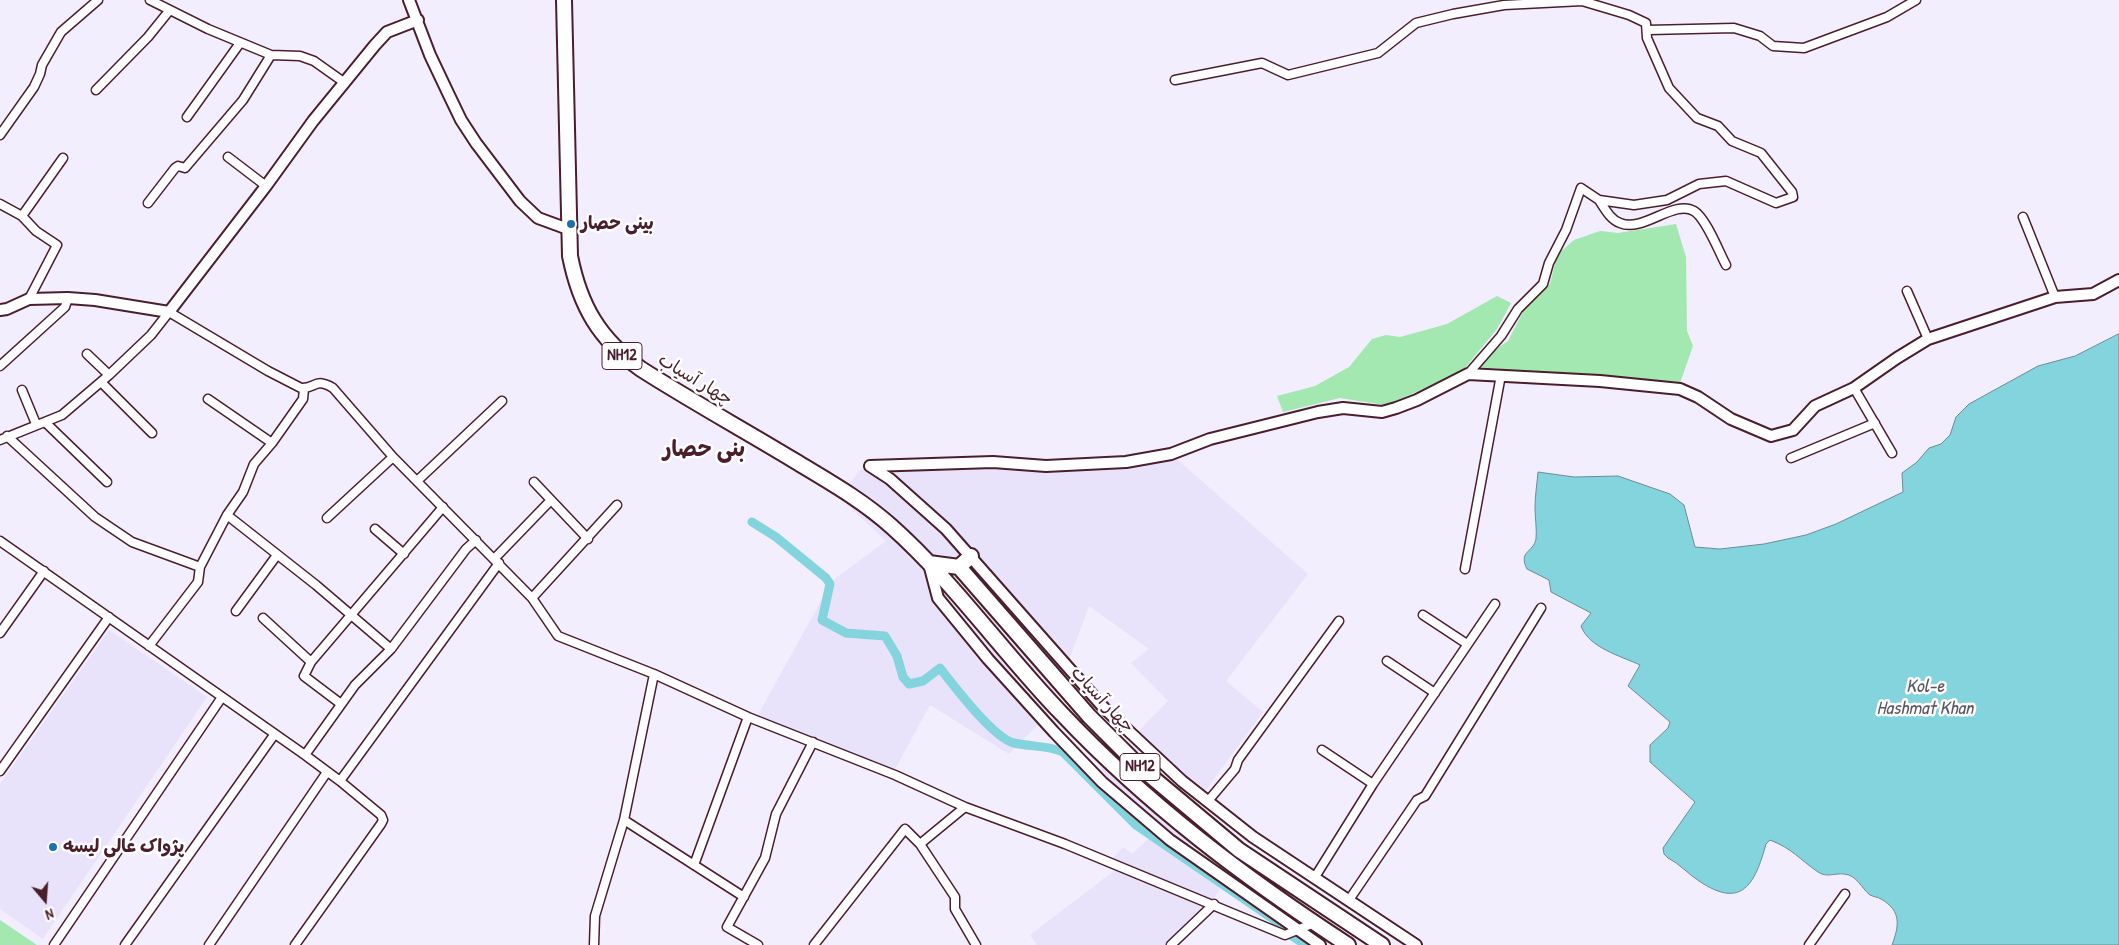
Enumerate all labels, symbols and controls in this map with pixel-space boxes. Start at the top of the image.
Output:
place label: بینی حصار [581,213,654,235]
marker: بینی حصار [565,218,577,230]
road number: NH12 [602,342,642,370]
street label: چهار آسیاب [654,349,736,411]
district label: بنی حصار [663,437,745,463]
street label: چهار آسیاب [1066,662,1138,738]
water label: Kol-e Hashmat Khan [1877,676,1973,720]
road number: NH12 [1120,754,1160,780]
place label: پژواک عالی لیسه [63,836,184,858]
marker: پژواک عالی لیسه [47,841,59,853]
north arrow [20,875,70,925]
text: N [43,905,56,925]

